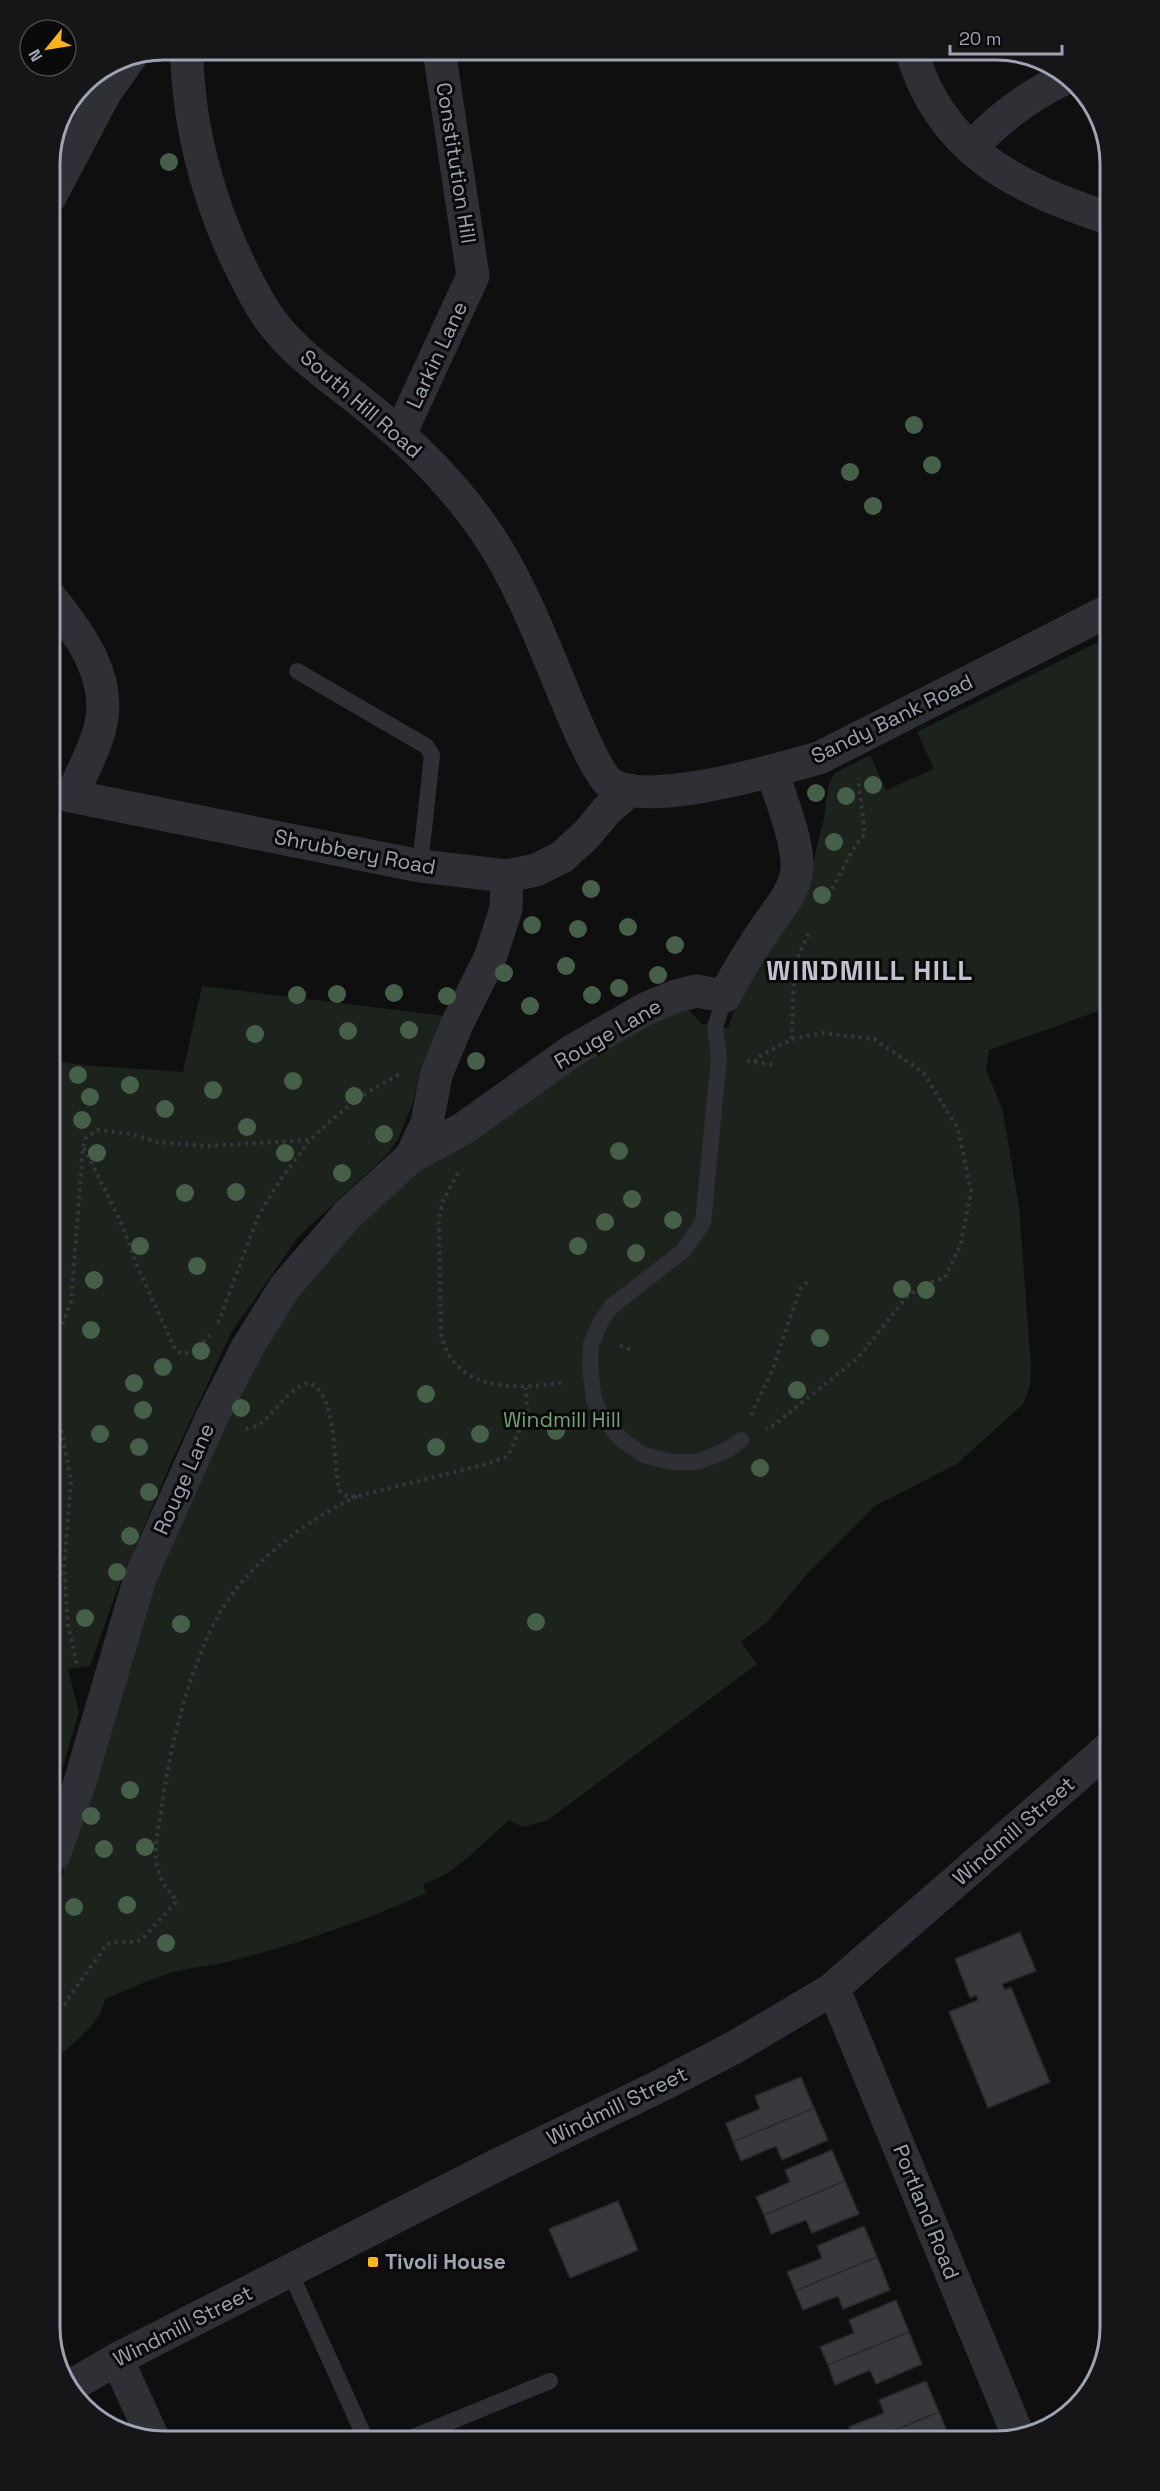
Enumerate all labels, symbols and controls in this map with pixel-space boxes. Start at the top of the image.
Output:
north arrow [18,18,78,78]
scale bar [950,18,1062,56]
text: 20 m [959,27,1002,50]
text: N [24,45,47,65]
street label: Constitution Hill [430,80,483,245]
street label: Larkin Lane [400,297,473,413]
street label: South Hill Road [295,343,428,464]
street label: Sandy Bank Road [806,668,977,769]
street label: Shrubbery Road [272,823,438,880]
district label: WINDMILL HILL [766,953,974,988]
street label: Rouge Lane [549,992,666,1075]
park label: Windmill Hill [503,1406,621,1433]
street label: Rouge Lane [147,1419,220,1539]
street label: Windmill Street [947,1770,1080,1891]
street label: Windmill Street [542,2060,691,2151]
street label: Portland Road [887,2140,966,2283]
place label: Tivoli House [385,2248,506,2275]
marker: Tivoli House [366,2255,380,2269]
street label: Windmill Street [108,2279,257,2372]

